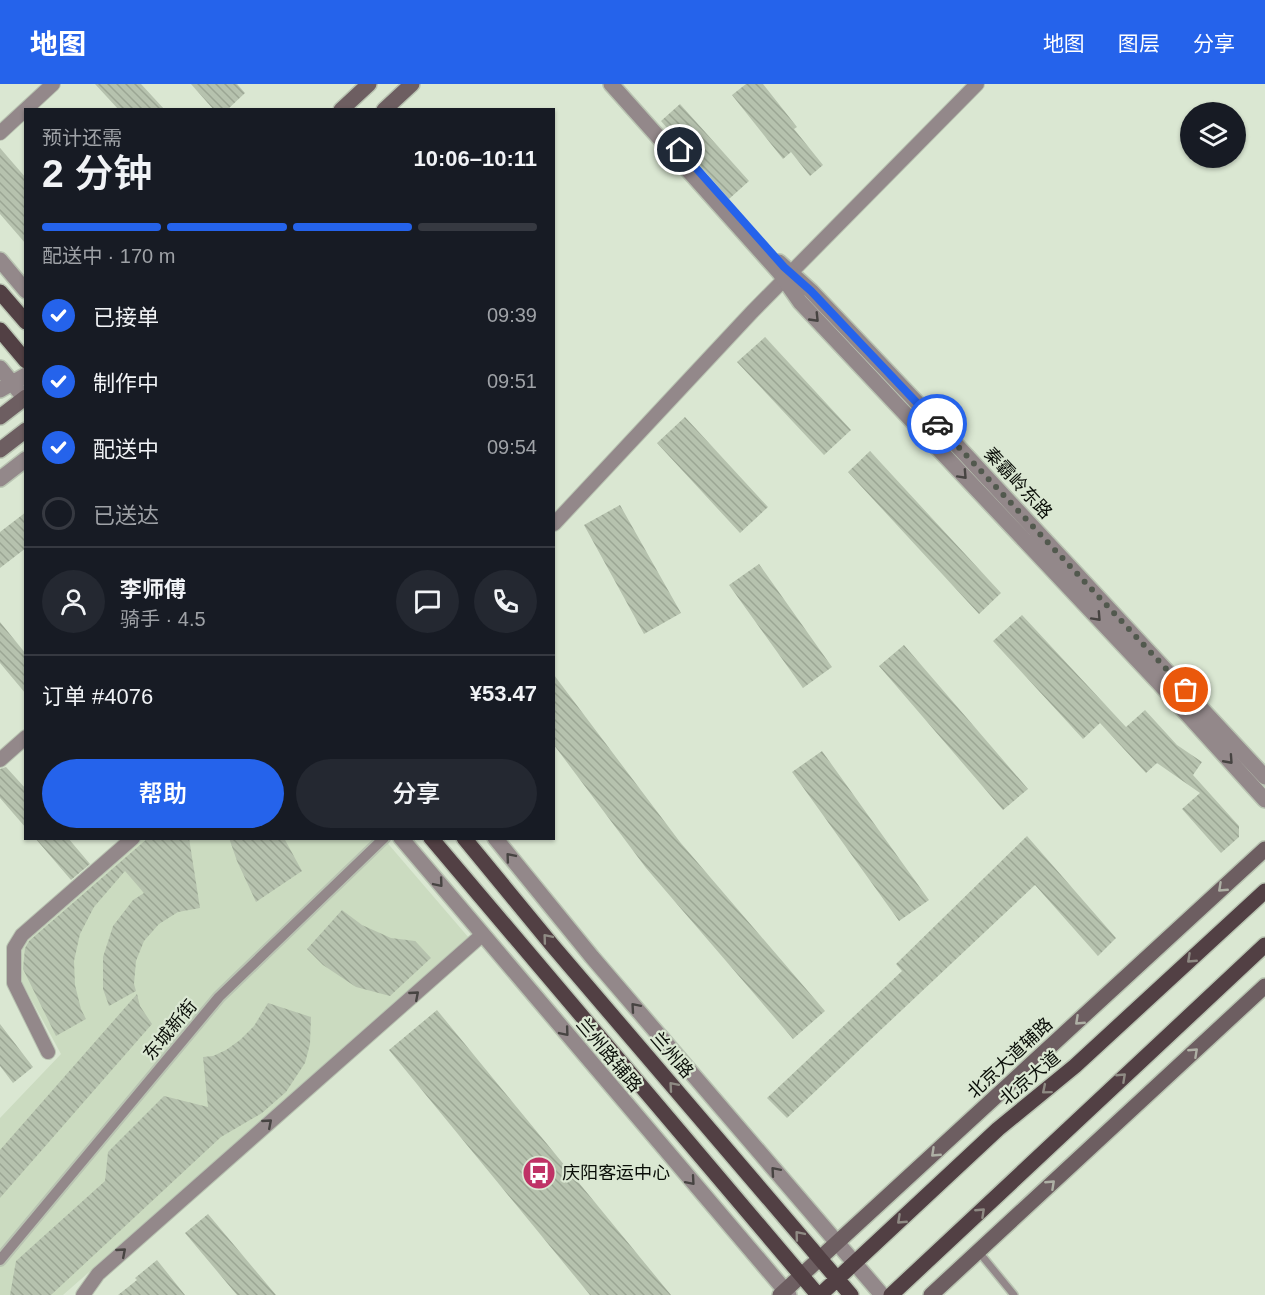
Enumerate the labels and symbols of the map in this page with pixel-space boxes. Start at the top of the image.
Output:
pin [654,124,705,175]
one-way arrow [808,311,819,321]
courier [907,394,967,454]
street label: 秦霸岭东路 [980,443,1056,523]
one-way arrow [956,467,967,478]
one-way arrow [1090,610,1101,621]
pin [1160,664,1211,715]
one-way arrow [1222,754,1233,764]
one-way arrow [506,853,517,864]
one-way arrow [431,876,442,887]
one-way arrow [1218,881,1229,892]
one-way arrow [543,934,554,945]
one-way arrow [1187,952,1198,963]
one-way arrow [408,991,419,1002]
street label: 东城新街 [139,996,201,1064]
one-way arrow [631,1003,642,1014]
street label: 北京大道辅路 [963,1013,1057,1103]
street label: 兰州路辅路 [572,1014,646,1096]
one-way arrow [1075,1014,1086,1025]
one-way arrow [557,1025,568,1036]
street label: 兰州路 [647,1028,697,1082]
street label: 北京大道 [995,1047,1065,1109]
one-way arrow [1187,1048,1198,1059]
one-way arrow [1115,1073,1126,1084]
one-way arrow [670,1082,681,1093]
one-way arrow [1042,1082,1053,1093]
one-way arrow [262,1119,272,1130]
one-way arrow [932,1146,942,1157]
bus stop icon: 庆阳客运中心 [521,1155,557,1191]
place label: 庆阳客运中心 [562,1163,670,1183]
one-way arrow [772,1167,783,1178]
one-way arrow [683,1174,694,1185]
one-way arrow [1044,1180,1054,1191]
one-way arrow [974,1208,985,1219]
one-way arrow [898,1213,908,1224]
one-way arrow [796,1231,807,1242]
one-way arrow [115,1248,126,1259]

